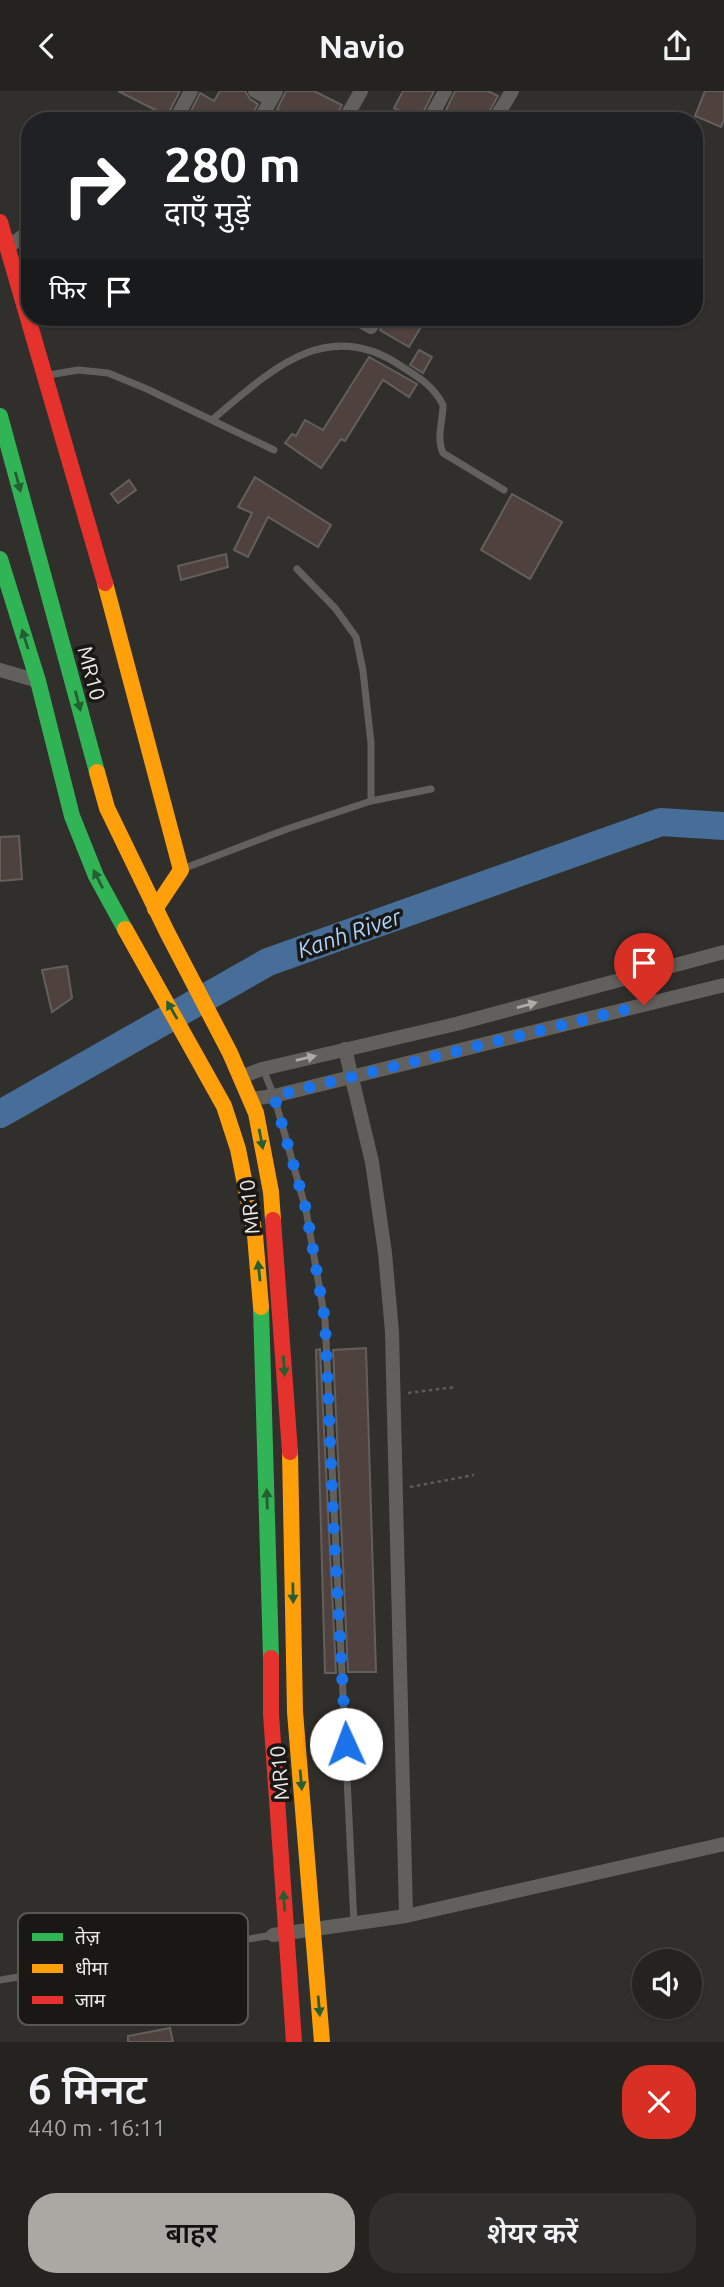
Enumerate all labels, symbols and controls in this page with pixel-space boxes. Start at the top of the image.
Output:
icon: back [28,27,66,65]
icon: share [658,27,696,65]
text: Navio [319,28,405,64]
text: 280 m [164,136,301,191]
icon: right [49,140,140,231]
text: दाएँ मुड़ें [164,194,251,230]
icon: arrive [100,273,138,311]
text: फिर [49,275,86,304]
one-way arrow [13,471,24,493]
one-way arrow [19,628,29,649]
street label: MR10 [73,643,111,703]
one-way arrow [74,691,84,712]
one-way arrow [93,869,104,889]
water label: Kanh River [294,903,405,962]
pin [614,933,674,1005]
icon: arrive [625,944,663,982]
one-way arrow [516,999,538,1010]
one-way arrow [166,1000,178,1020]
one-way arrow [295,1053,317,1064]
one-way arrow [256,1129,267,1151]
street label: MR10 [234,1178,264,1236]
one-way arrow [253,1260,264,1282]
one-way arrow [279,1355,290,1377]
one-way arrow [262,1488,273,1510]
one-way arrow [287,1582,299,1604]
position arrow [309,1707,383,1781]
street label: MR10 [265,1745,293,1801]
one-way arrow [296,1769,307,1791]
one-way arrow [278,1889,289,1911]
legend [18,1913,248,2025]
text: तेज़ [75,1926,101,1948]
map controls [632,1949,702,2019]
button: sound [632,1949,702,2019]
text: धीमा [75,1957,109,1979]
text: जाम [75,1989,106,2011]
one-way arrow [314,1996,325,2018]
text: 6 मिनट [28,2065,147,2112]
button: close [622,2065,696,2139]
text: 440 m · 16:11 [28,2115,166,2140]
button: बाहर [28,2193,355,2273]
button: शेयर करें [369,2193,696,2273]

